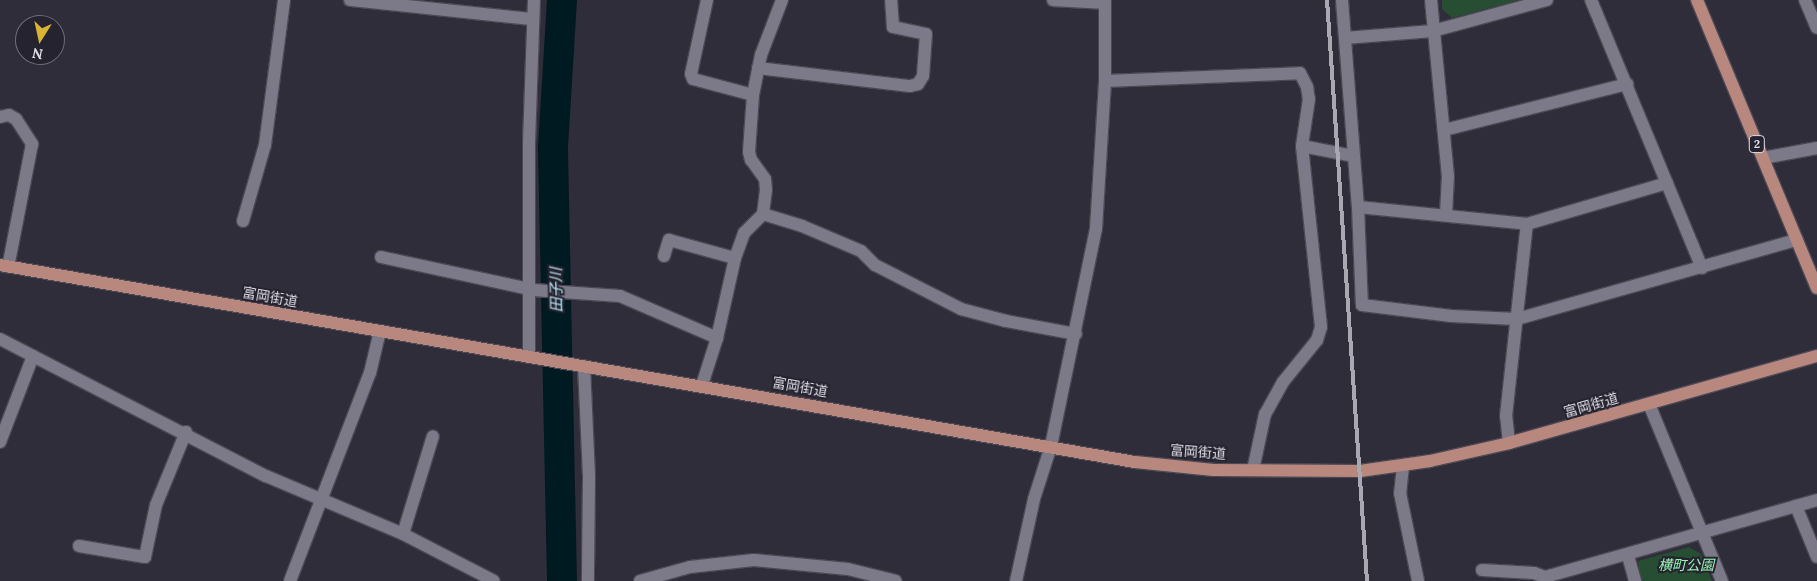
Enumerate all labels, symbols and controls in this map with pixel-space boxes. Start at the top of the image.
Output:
north arrow [15,15,65,65]
text: N [31,44,44,64]
road number: 2 [1748,134,1766,154]
water label: 田子川 [547,267,565,313]
street label: 富岡街道 [241,284,299,310]
street label: 富岡街道 [771,374,829,400]
street label: 富岡街道 [1562,389,1620,421]
street label: 富岡街道 [1169,442,1227,462]
park label: 横町公園 [1658,557,1714,573]

